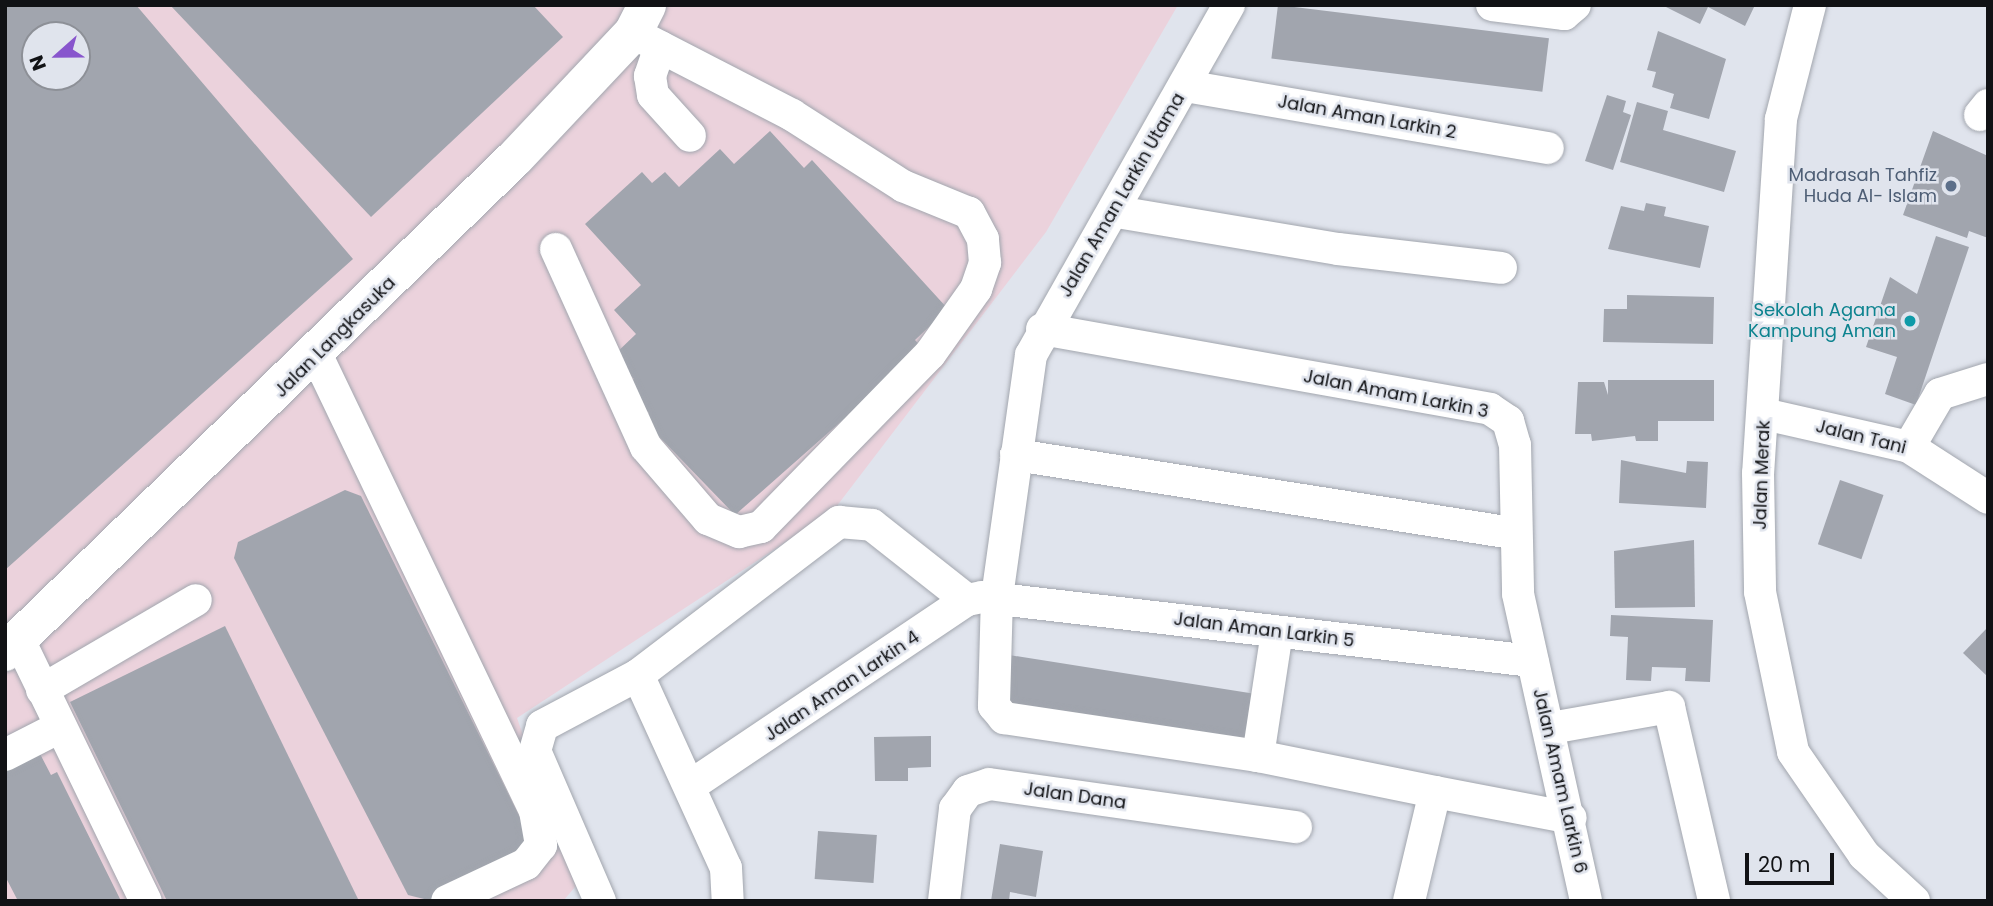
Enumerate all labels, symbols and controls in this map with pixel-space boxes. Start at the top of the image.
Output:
north arrow [21,21,91,91]
text: N [23,51,53,75]
street label: Jalan Aman Larkin Utama [1055,89,1189,301]
street label: Jalan Aman Larkin 2 [1276,91,1458,143]
place label: Madrasah Tahfiz Huda Al- Islam [1788,165,1937,208]
marker: Madrasah Tahfiz Huda Al- Islam [1943,178,1959,194]
street label: Jalan Langkasuka [270,272,400,402]
place label: Sekolah Agama Kampung Aman [1748,300,1896,342]
marker: Sekolah Agama Kampung Aman [1902,313,1918,329]
street label: Jalan Amam Larkin 3 [1302,365,1490,423]
street label: Jalan Tani [1814,415,1908,459]
street label: Jalan Merak [1749,420,1775,530]
street label: Jalan Aman Larkin 5 [1172,608,1356,652]
street label: Jalan Aman Larkin 4 [761,626,923,746]
street label: Jalan Amam Larkin 6 [1528,687,1592,875]
street label: Jalan Dana [1022,778,1128,814]
scale bar [1748,839,1837,883]
text: 20 m [1758,850,1811,879]

